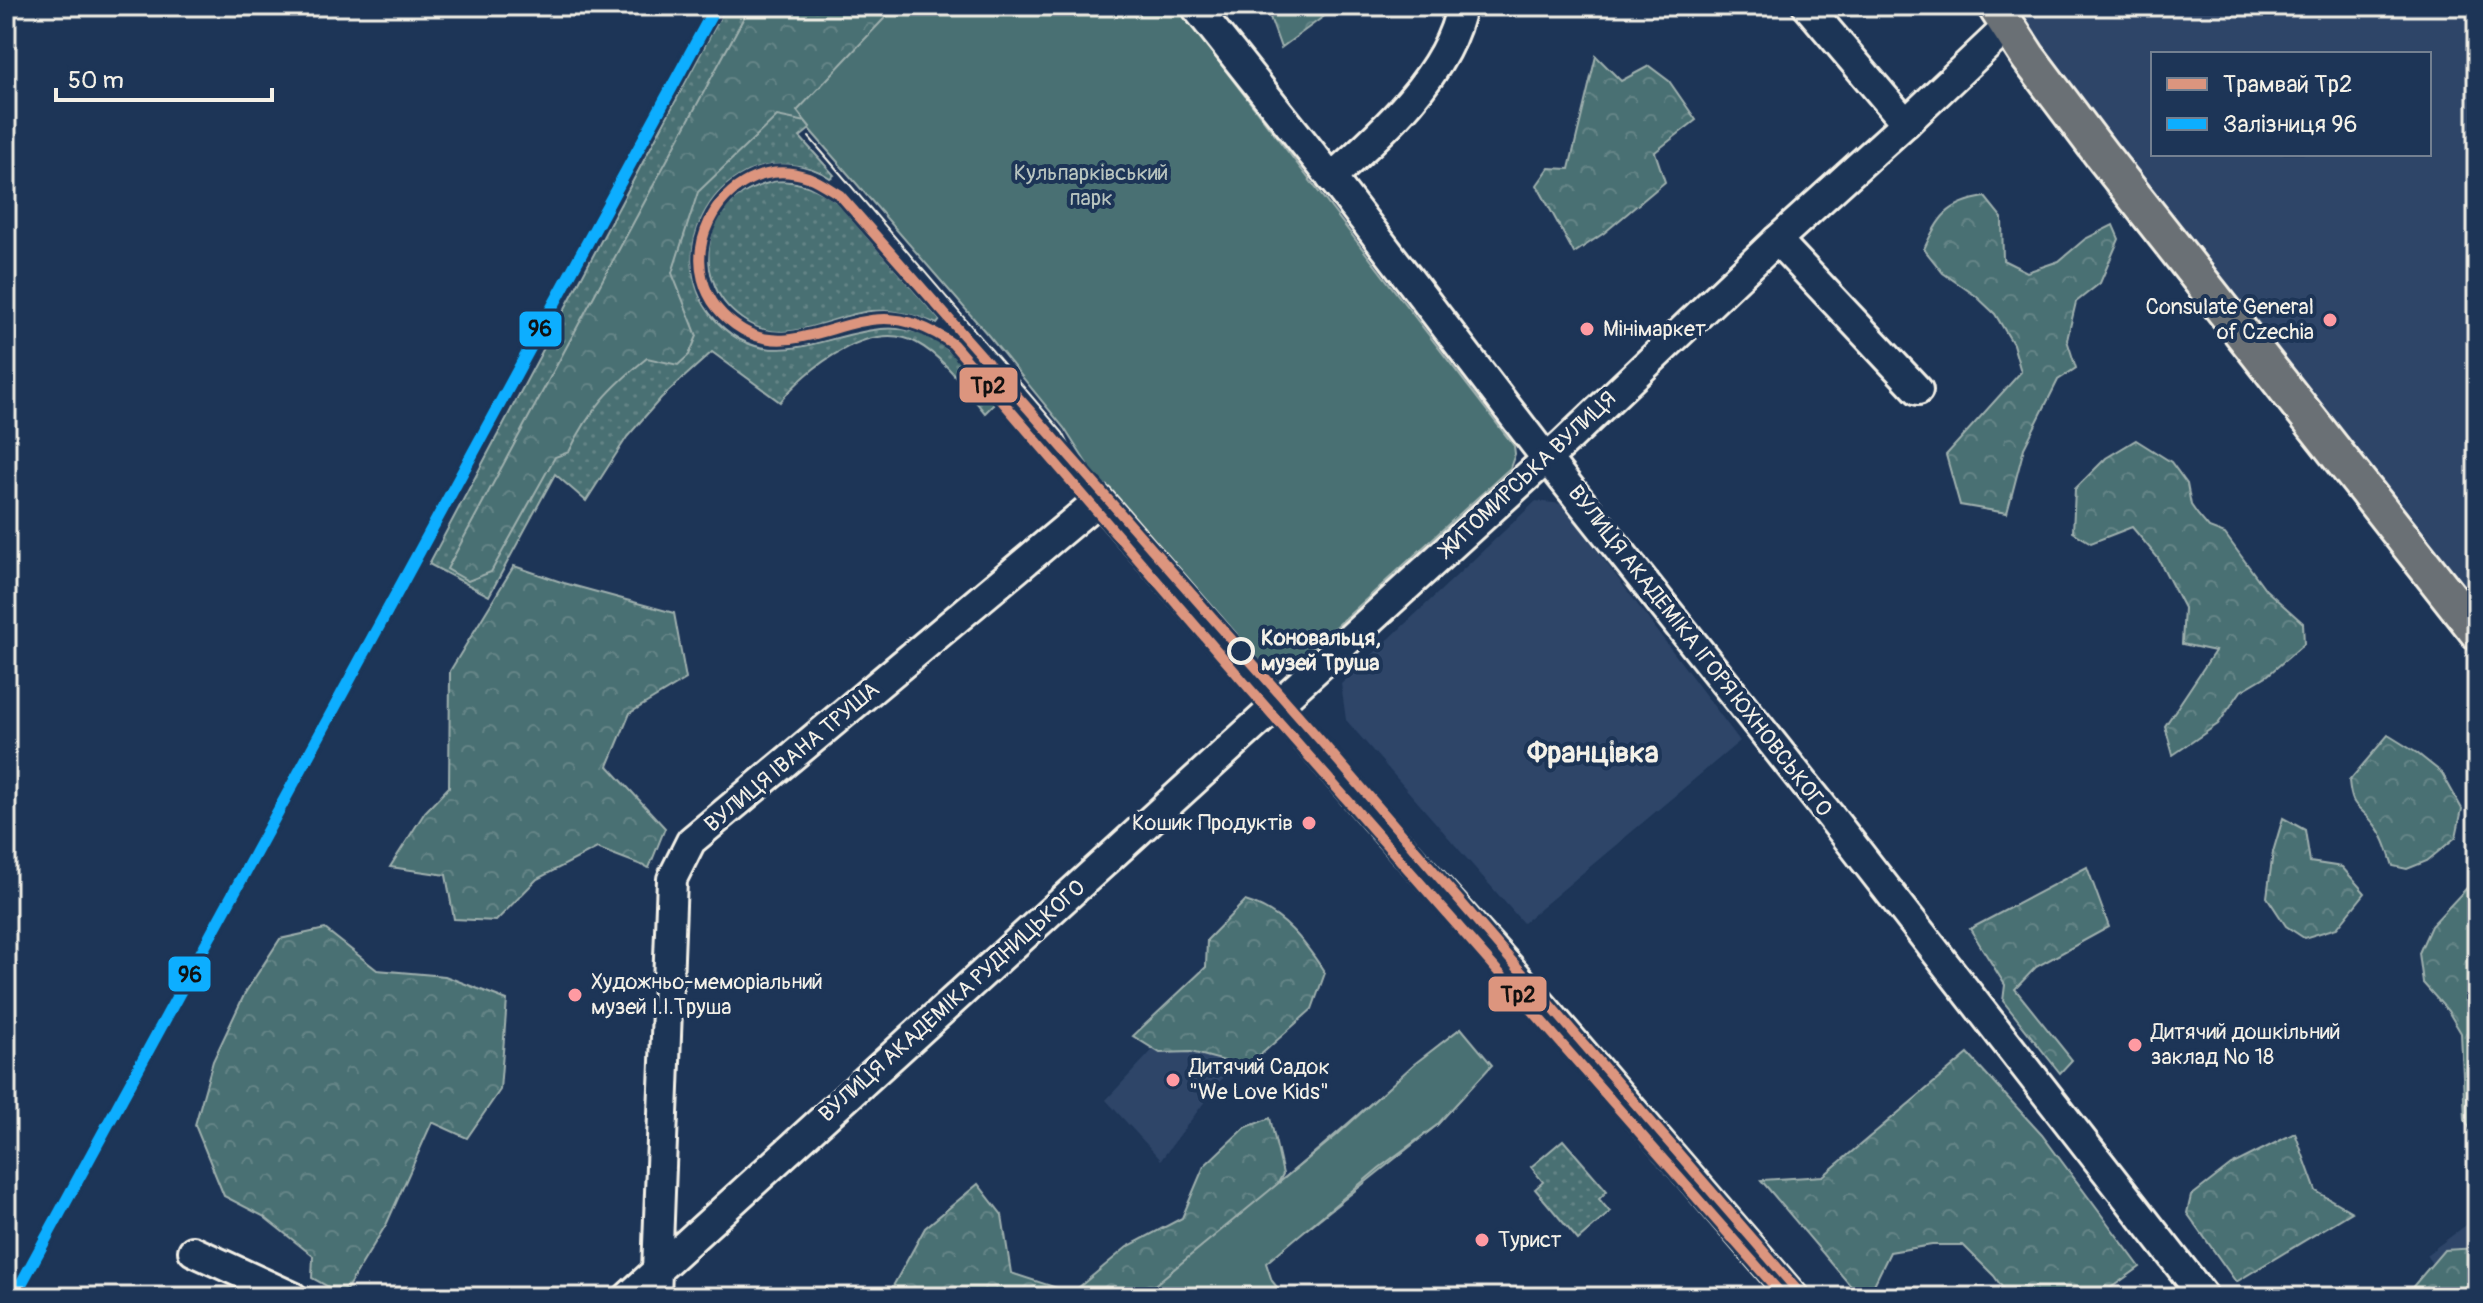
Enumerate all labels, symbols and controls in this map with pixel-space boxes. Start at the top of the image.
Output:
scale bar [56,52,272,102]
legend [2151,52,2431,156]
text: 50 m [68,66,124,95]
text: Трамвай Тр2 [2223,70,2352,99]
text: Залізниця 96 [2223,110,2358,139]
park label: Кульпарківський парк [1014,159,1168,212]
place label: Consulate General of Czechia [2145,293,2314,346]
line badge: 96 [518,310,563,348]
marker: Consulate General of Czechia [2321,311,2339,329]
text: 96 [528,315,552,343]
place label: Мінімаркет [1603,315,1706,343]
marker: Мінімаркет [1578,320,1596,338]
line badge: Тр2 [958,366,1019,404]
text: Тр2 [970,372,1005,400]
street label: ЖИТОМИРСЬКА ВУЛИЦЯ [1432,385,1622,565]
street label: ВУЛИЦЯ АКАДЕМІКА ІГОРЯ ЮХНОВСЬКОГО [1562,480,1838,822]
place label: Коновальця, музей Труша [1261,624,1381,677]
marker: Коновальця, музей Труша [1228,638,1254,664]
street label: ВУЛИЦЯ ІВАНА ТРУША [699,676,885,838]
district label: Францівка [1526,734,1659,771]
place label: Кошик Продуктів [1132,809,1293,837]
marker: Кошик Продуктів [1300,814,1318,832]
street label: ВУЛИЦЯ АКАДЕМІКА РУДНИЦЬКОГО [813,874,1091,1128]
line badge: 96 [167,955,212,993]
text: 96 [178,961,202,989]
place label: Художньо-меморіальний музей І.І.Труша [591,968,823,1021]
line badge: Тр2 [1487,975,1548,1013]
text: Тр2 [1500,981,1535,1009]
marker: Художньо-меморіальний музей І.І.Труша [566,986,584,1004]
place label: Дитячий дошкільний заклад № 18 [2150,1018,2340,1071]
marker: Дитячий дошкільний заклад № 18 [2126,1036,2144,1054]
place label: Дитячий Садок "We Love Kids" [1188,1053,1330,1106]
marker: Дитячий Садок "We Love Kids" [1164,1071,1182,1089]
place label: Турист [1498,1226,1562,1254]
marker: Турист [1473,1231,1491,1249]

